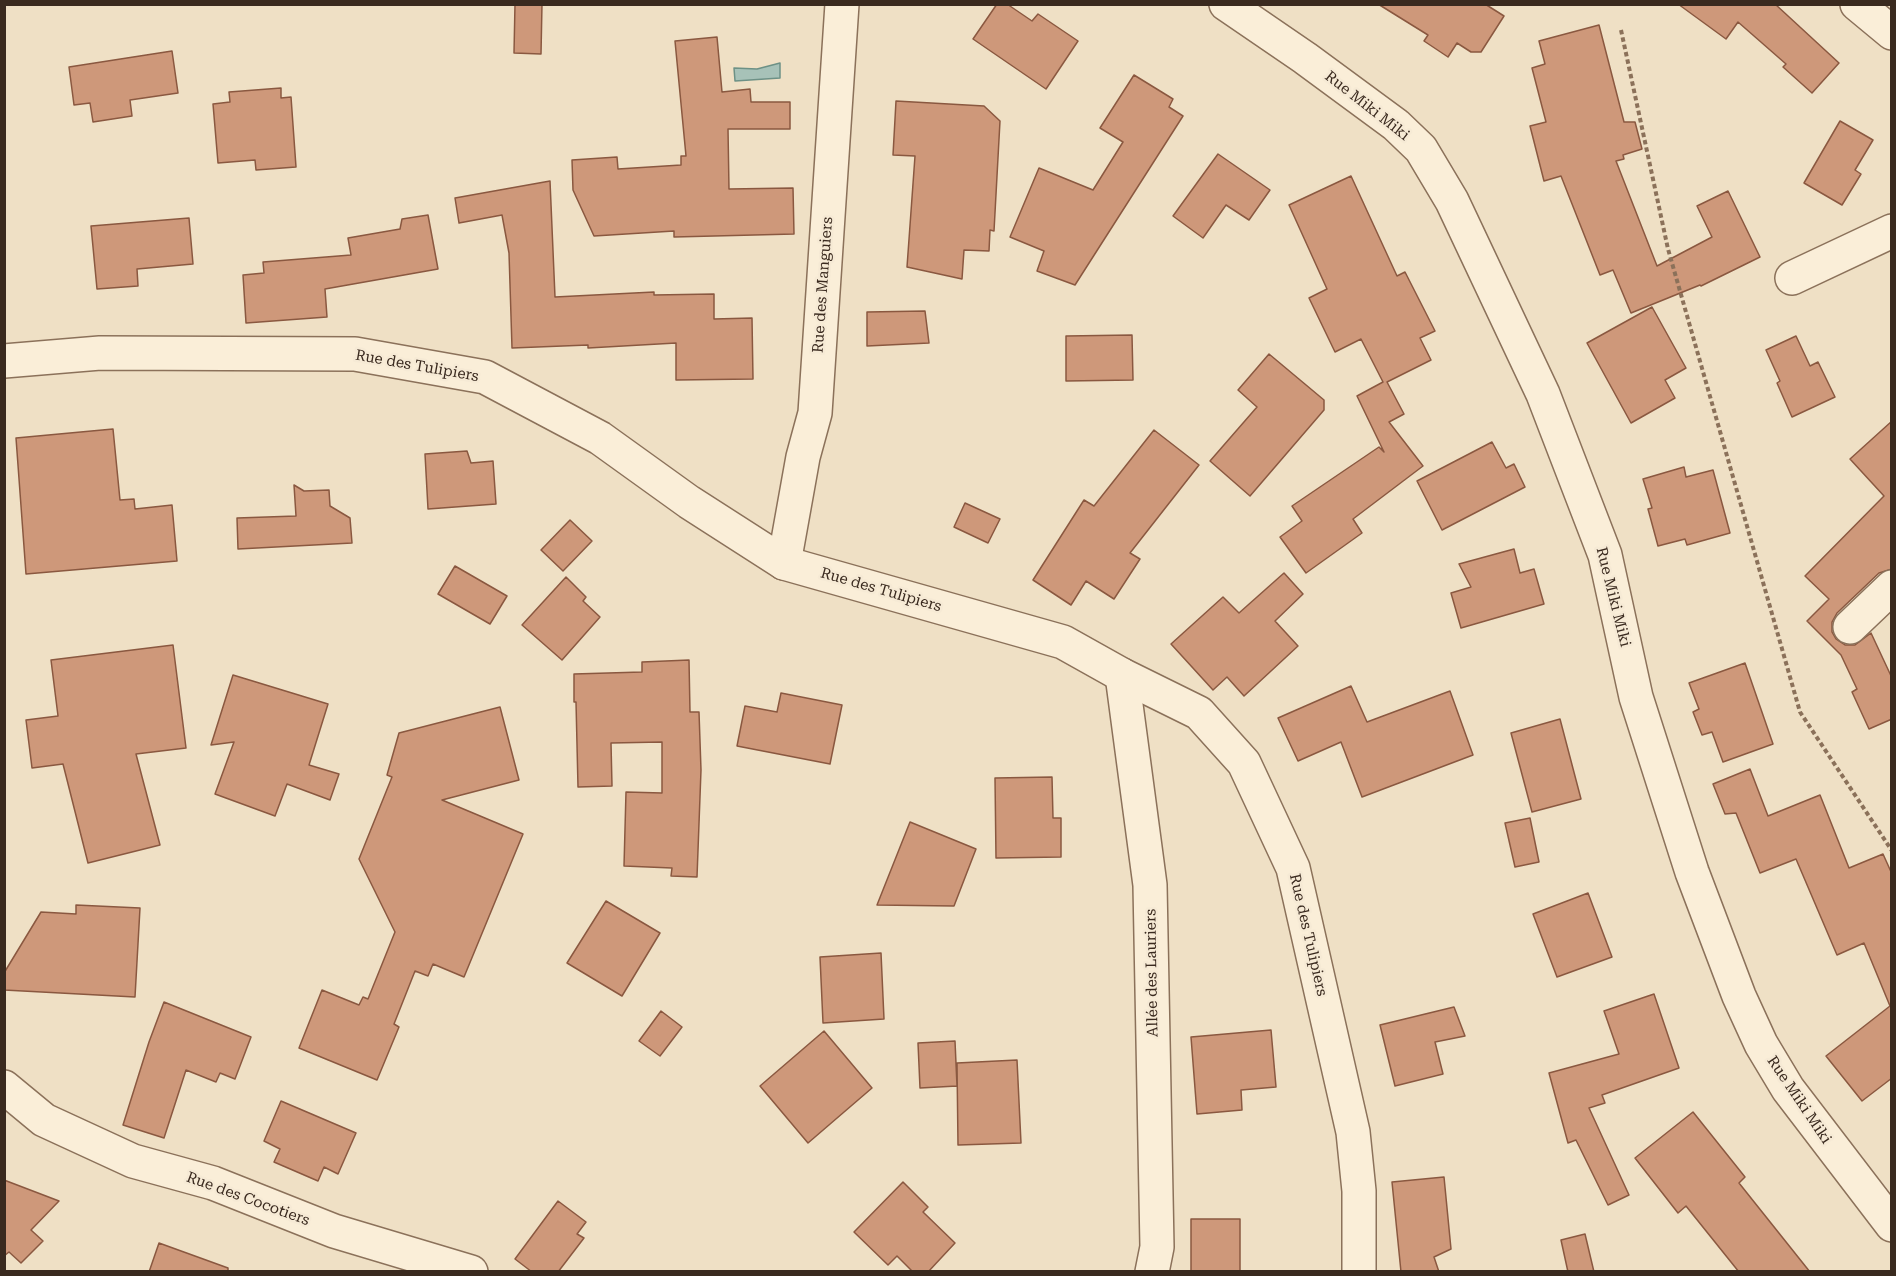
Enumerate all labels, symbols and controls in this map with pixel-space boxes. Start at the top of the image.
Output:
street label: Rue Miki Miki [1321,67,1413,145]
street label: Rue des Manguiers [809,216,837,354]
street label: Rue des Tulipiers [354,346,480,386]
street label: Rue Miki Miki [1592,545,1634,649]
street label: Rue des Tulipiers [818,564,944,616]
street label: Rue des Tulipiers [1285,872,1331,998]
street label: Allée des Lauriers [1142,909,1162,1037]
street label: Rue Miki Miki [1763,1053,1835,1147]
street label: Rue des Cocotiers [184,1168,312,1230]

